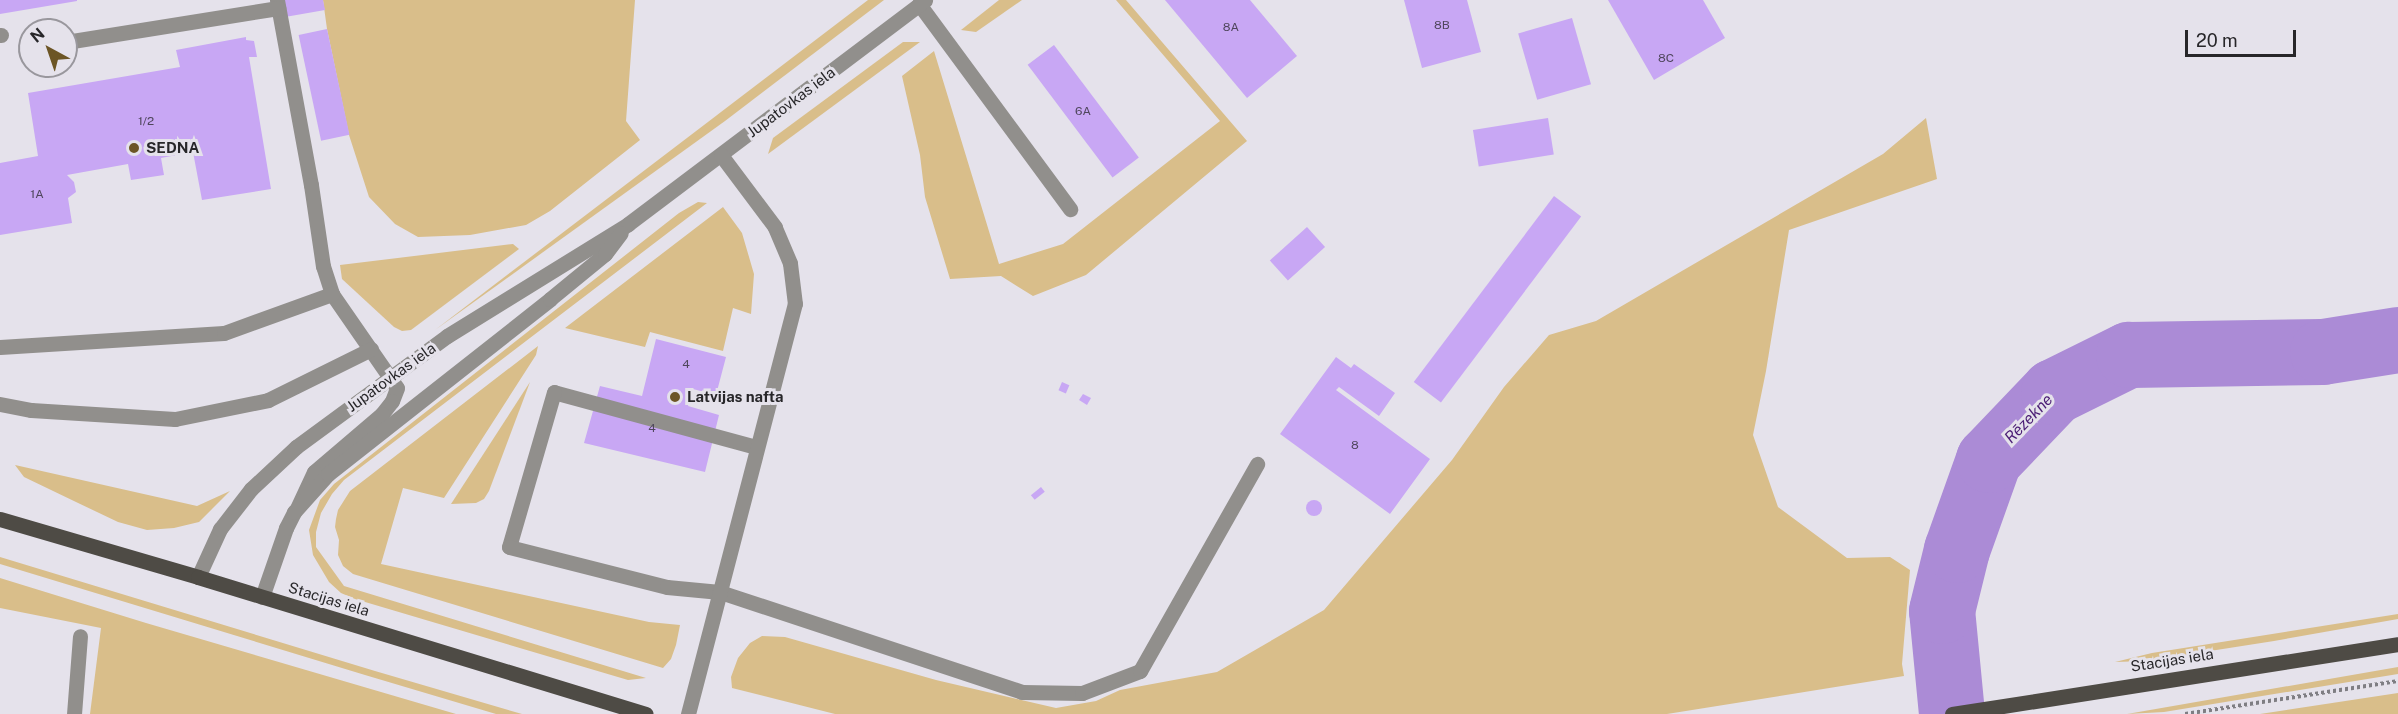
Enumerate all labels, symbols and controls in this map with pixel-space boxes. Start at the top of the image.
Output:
north arrow [18,18,78,78]
scale bar [2188,18,2299,56]
house number: 8B [1434,19,1450,33]
house number: 8A [1223,21,1239,35]
text: N [26,24,48,47]
text: 20 m [2196,30,2238,51]
house number: 8C [1658,52,1674,66]
street label: Jupatovkas iela [743,63,839,141]
house number: 6A [1075,105,1091,119]
house number: 1/2 [138,115,154,129]
place label: SEDNA [146,139,199,157]
marker: SEDNA [127,141,141,155]
house number: 1A [30,188,44,202]
street label: Jupatovkas iela [343,339,439,415]
house number: 4 [682,358,690,372]
place label: Latvijas nafta [687,388,784,406]
marker: Latvijas nafta [668,390,682,404]
water label: Rēzekne [2001,390,2057,448]
house number: 4 [648,422,656,436]
house number: 8 [1351,439,1359,453]
street label: Stacijas iela [286,578,372,620]
street label: Stacijas iela [2129,645,2215,675]

